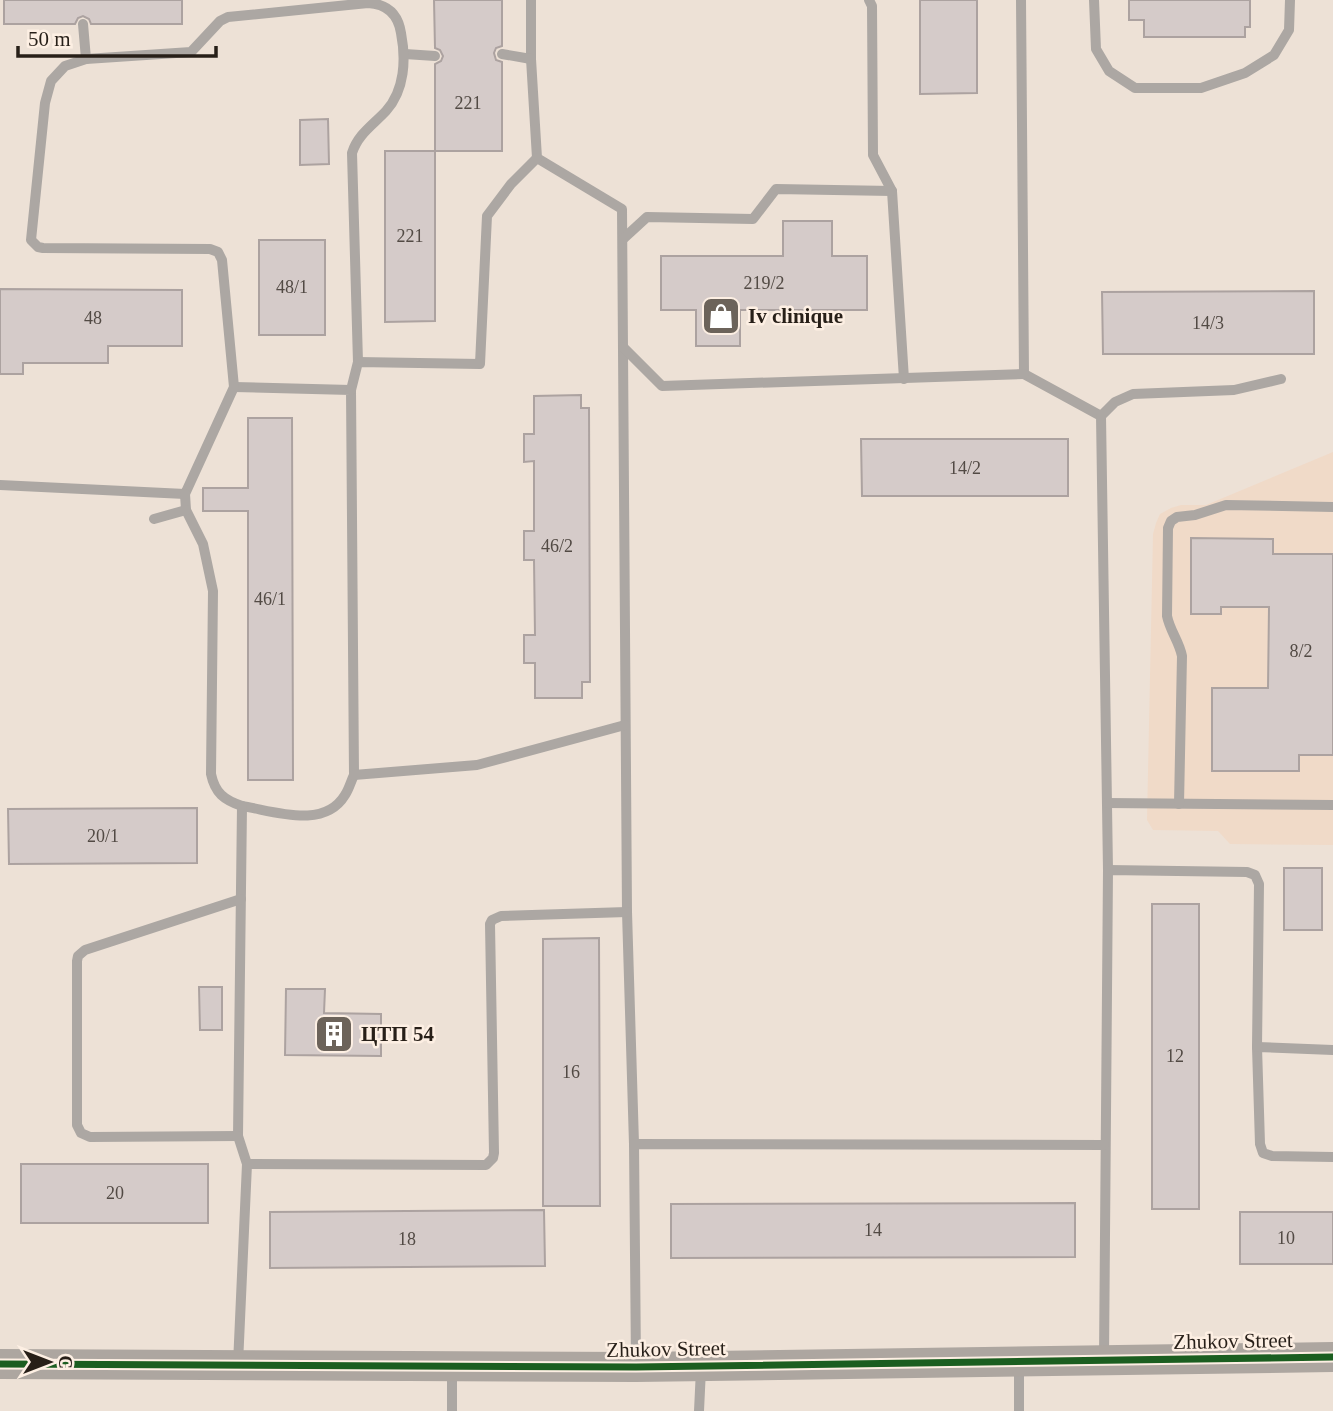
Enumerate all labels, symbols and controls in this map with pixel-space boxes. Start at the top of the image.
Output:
scale bar [18,14,215,58]
text: 50 m [28,27,71,51]
house number: 221 [455,93,482,113]
house number: 221 [397,226,424,246]
house number: 219/2 [743,273,785,293]
house number: 48/1 [276,277,308,297]
shop icon: Iv clinique [700,295,742,337]
place label: Iv clinique [748,304,843,328]
house number: 48 [84,308,102,328]
house number: 14/3 [1192,313,1224,333]
house number: 14/2 [949,458,981,478]
house number: 46/2 [541,536,573,556]
house number: 46/1 [254,589,286,609]
house number: 8/2 [1289,641,1313,661]
house number: 20/1 [87,826,119,846]
building icon: ЦТП 54 [313,1013,355,1055]
place label: ЦТП 54 [361,1022,434,1046]
house number: 12 [1166,1046,1184,1066]
house number: 16 [562,1062,580,1082]
house number: 20 [106,1183,124,1203]
house number: 14 [864,1220,882,1240]
house number: 10 [1277,1228,1295,1248]
house number: 18 [398,1229,416,1249]
north arrow [14,1327,84,1397]
street label: Zhukov Street [1173,1328,1293,1354]
street label: Zhukov Street [606,1336,726,1362]
text: С [55,1355,76,1369]

